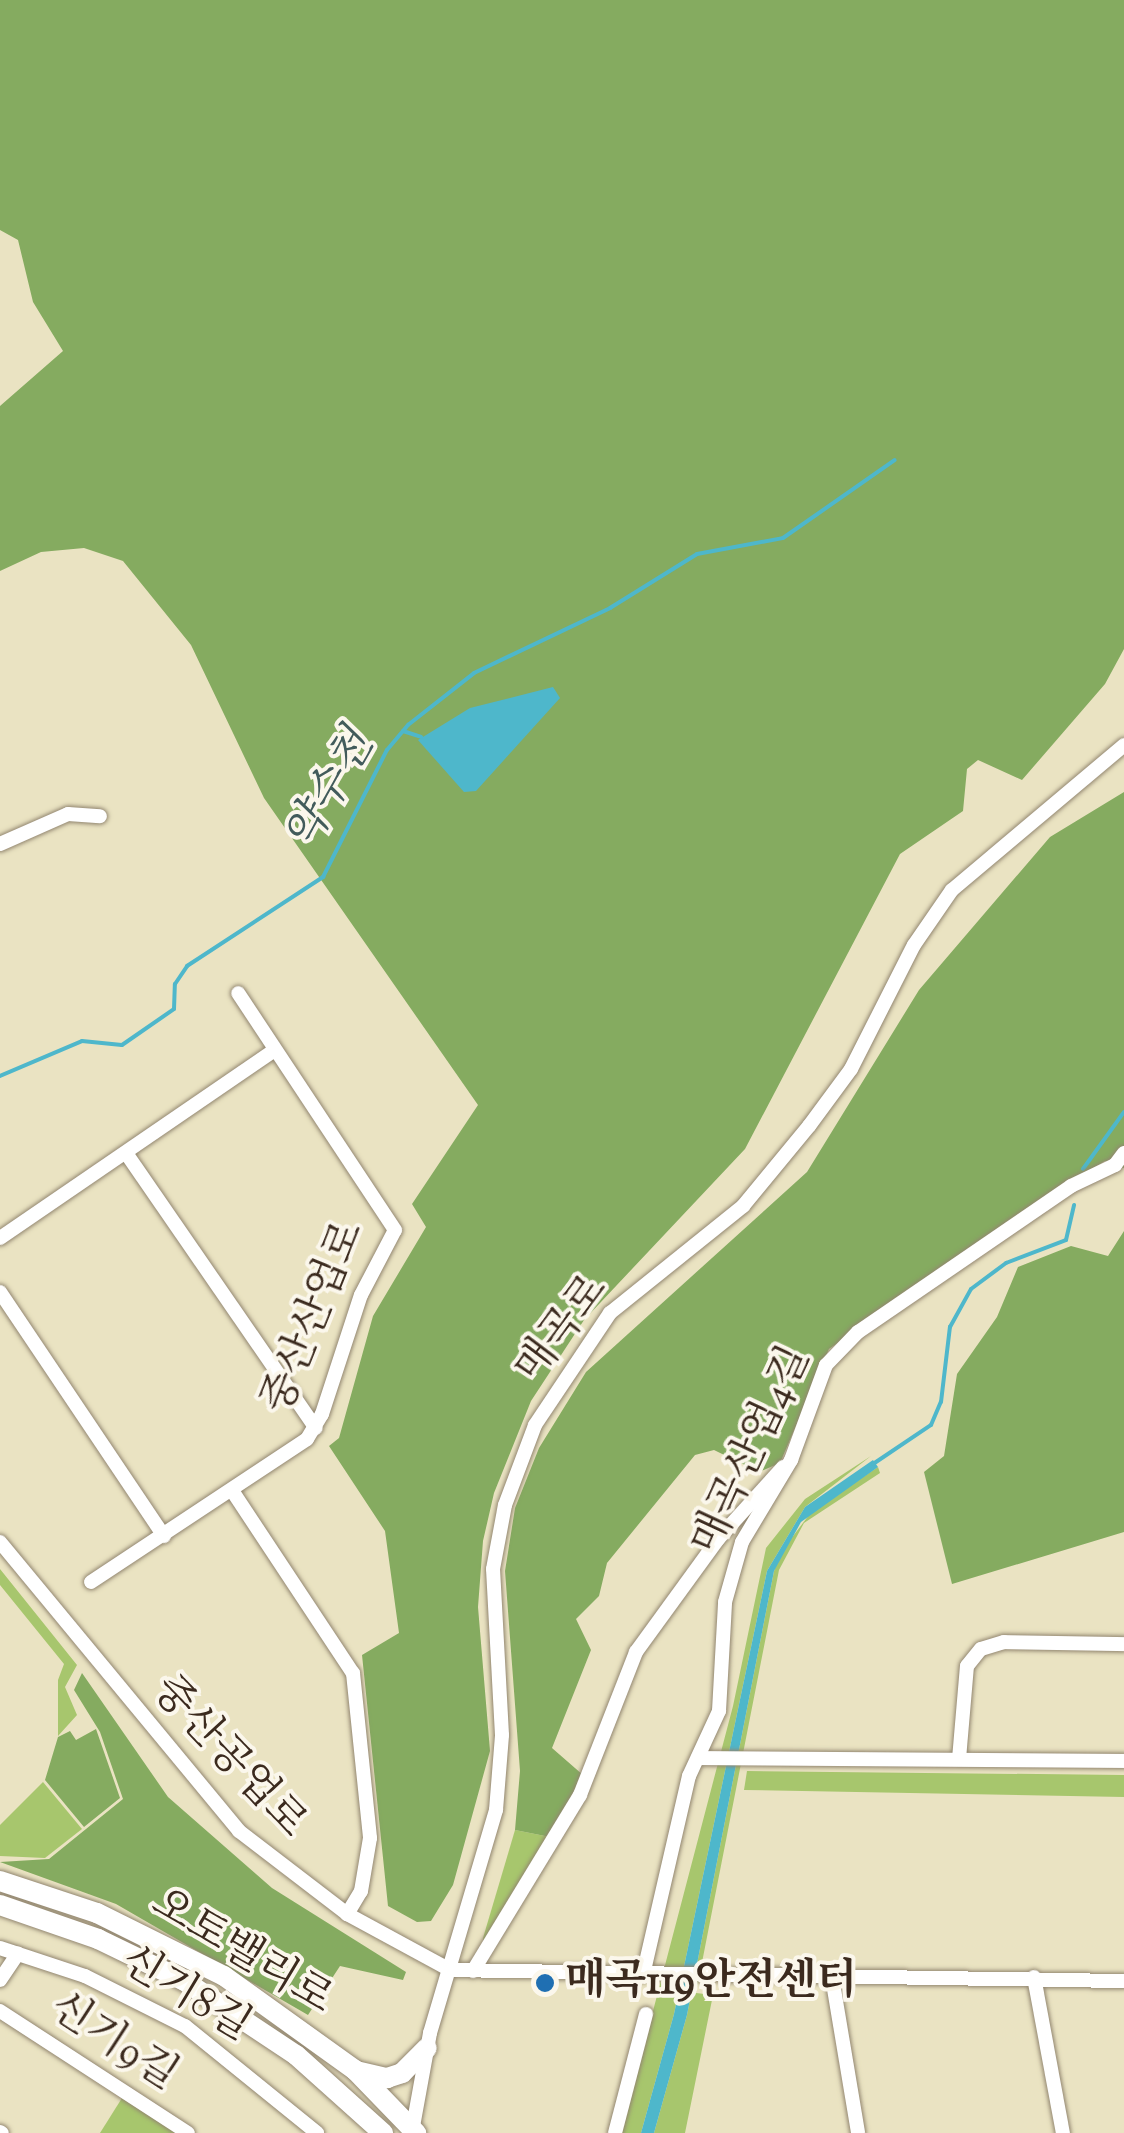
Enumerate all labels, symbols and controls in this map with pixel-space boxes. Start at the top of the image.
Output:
water label: 약수천 [276,722,388,862]
street label: 중산산업로 [254,1215,376,1421]
street label: 매곡로 [506,1266,620,1394]
street label: 매곡산업4길 [683,1339,823,1563]
street label: 중산공업로 [140,1667,316,1849]
street label: 오토밸리로 [141,1879,341,2027]
street label: 신기8길 [111,1937,259,2053]
place label: 매곡119안전센터 [565,1958,857,2008]
marker: 매곡119안전센터 [534,1972,556,1994]
street label: 신기9길 [40,1983,186,2103]

